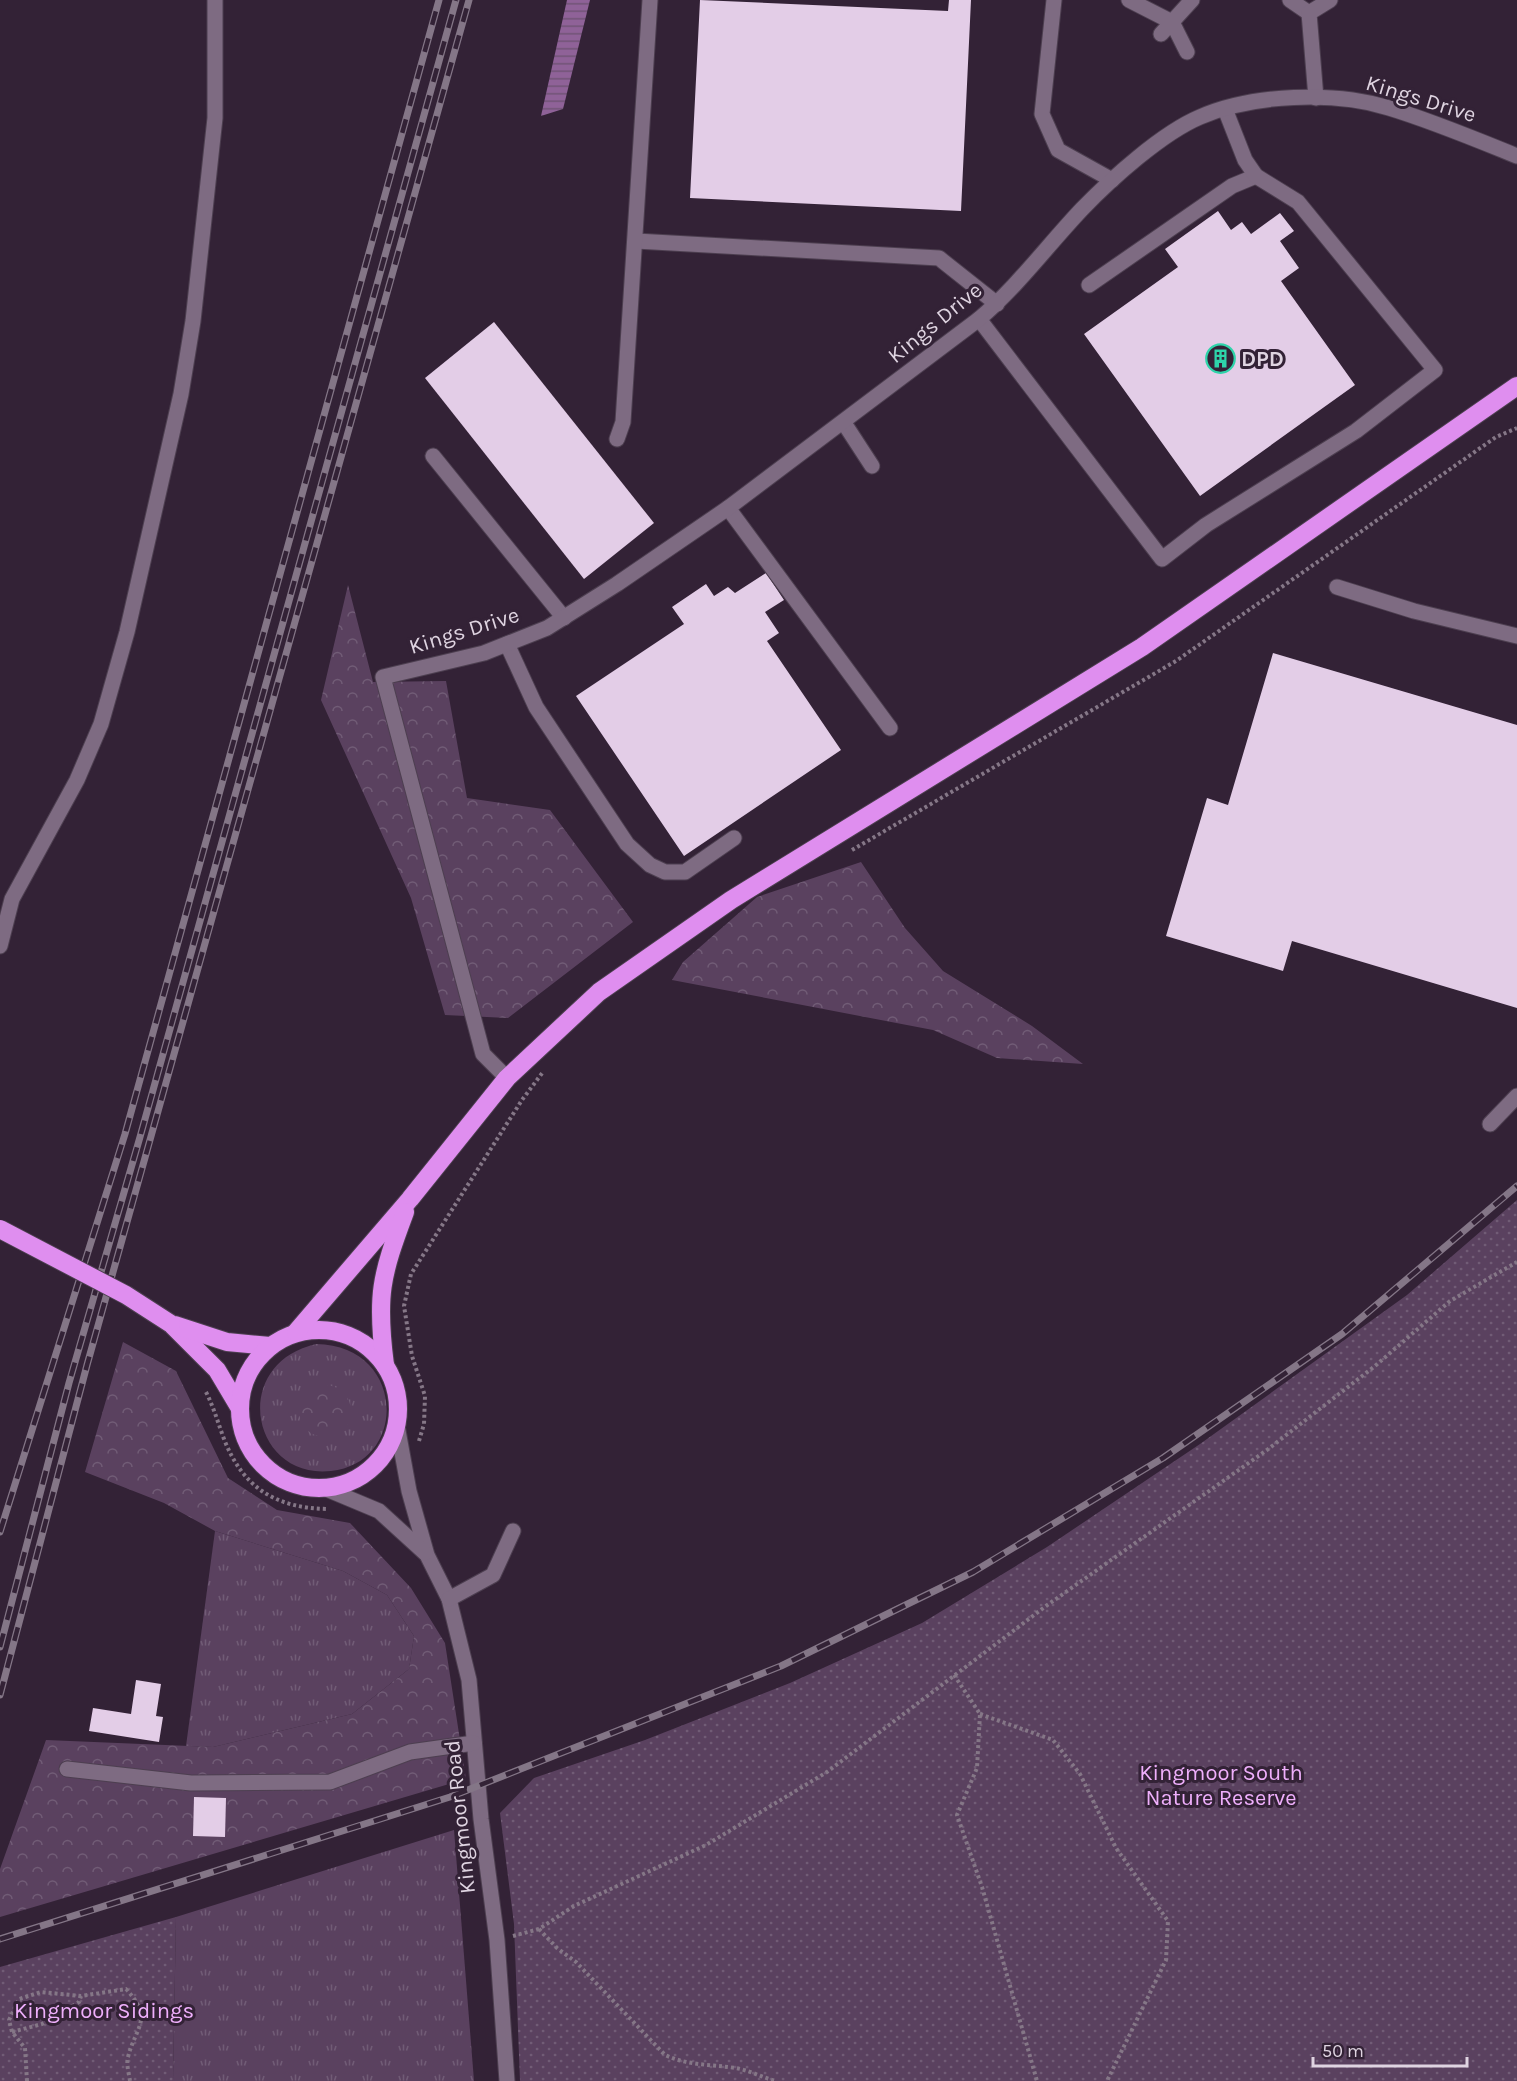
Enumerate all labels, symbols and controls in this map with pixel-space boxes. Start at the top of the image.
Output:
street label: Kings Drive [1363,70,1479,128]
street label: Kings Drive [883,277,987,369]
building icon: DPD [1204,343,1236,375]
place label: DPD [1241,346,1284,372]
street label: Kings Drive [406,602,522,660]
street label: Kingmoor Road [439,1739,481,1895]
park label: Kingmoor South Nature Reserve [1139,1760,1303,1811]
park label: Kingmoor Sidings [14,1998,194,2024]
scale bar [1313,2030,1468,2068]
text: 50 m [1322,2040,1364,2062]

